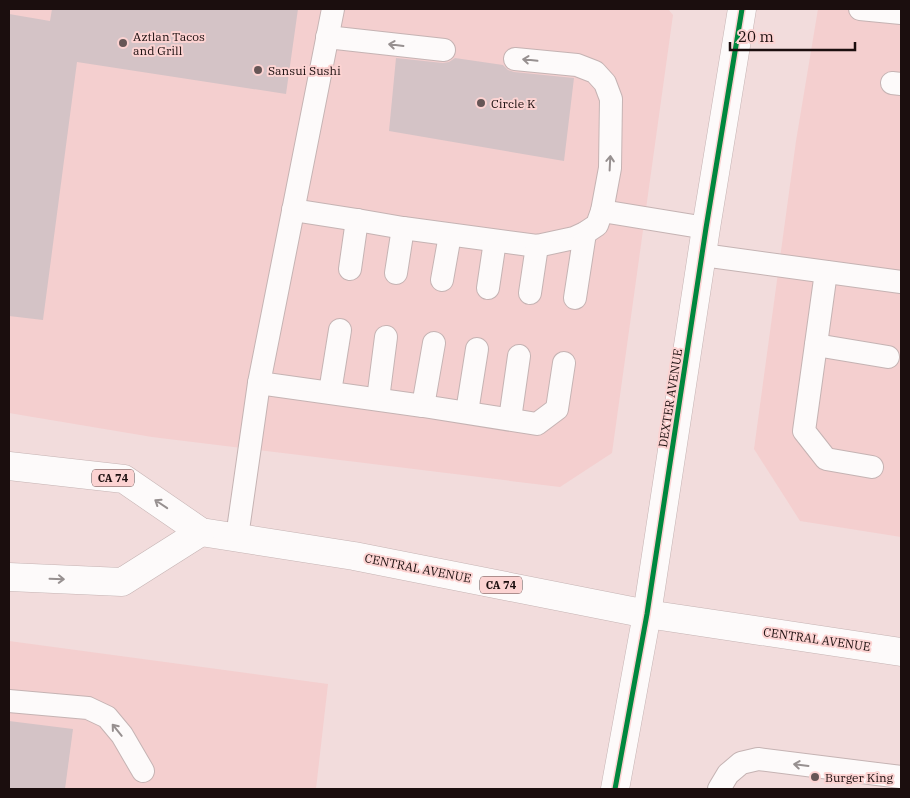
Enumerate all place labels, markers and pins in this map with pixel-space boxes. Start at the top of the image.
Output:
place label: Aztlan Tacos and Grill [133,29,205,58]
marker: Aztlan Tacos and Grill [117,37,129,49]
place label: Sansui Sushi [268,63,341,78]
marker: Sansui Sushi [252,64,264,76]
place label: Circle K [491,96,536,111]
marker: Circle K [475,97,487,109]
place label: Burger King [825,770,894,785]
marker: Burger King [809,771,821,783]

